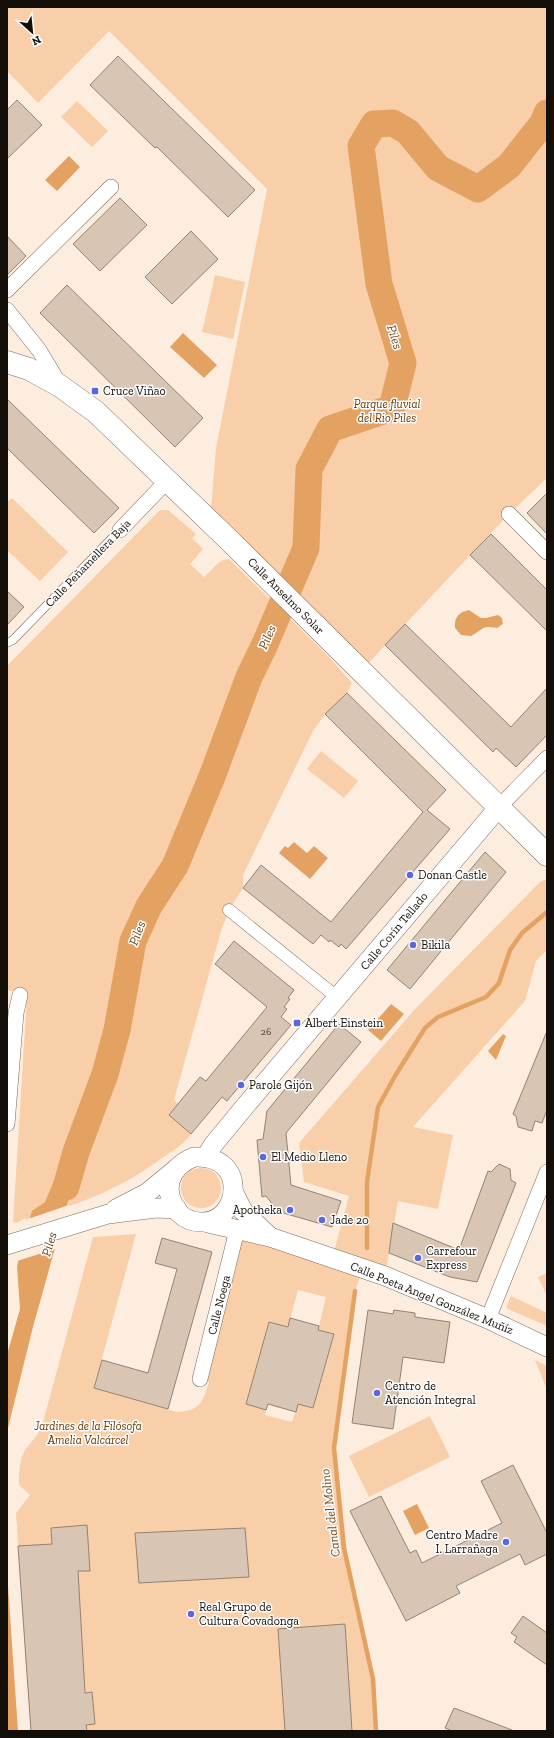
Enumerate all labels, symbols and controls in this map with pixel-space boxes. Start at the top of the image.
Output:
north arrow [12,12,52,52]
text: N [29,33,43,48]
water label: Piles [384,323,406,351]
place label: Cruce Viñao [103,384,166,398]
marker: Cruce Viñao [90,386,100,396]
park label: Parque fluvial del Rio Piles [354,397,420,425]
street label: Calle Peñamellera Baja [42,516,134,611]
street label: Calle Anselmo Solar [245,555,327,637]
water label: Piles [255,623,279,651]
place label: Donan Castle [418,868,487,882]
marker: Donan Castle [405,870,415,880]
street label: Calle Corín Tellado [357,889,431,973]
water label: Piles [126,919,148,947]
place label: Bikila [421,938,450,952]
marker: Bikila [408,940,418,950]
place label: Albert Einstein [305,1016,383,1030]
marker: Albert Einstein [292,1018,302,1028]
house number: 26 [261,1026,271,1038]
place label: Parole Gijón [249,1078,312,1093]
marker: Parole Gijón [236,1080,246,1090]
place label: El Medio Lleno [271,1150,347,1164]
marker: El Medio Lleno [258,1152,268,1162]
place label: Apotheka [233,1203,282,1217]
marker: Apotheka [285,1205,295,1215]
place label: Jade 20 [330,1213,369,1227]
marker: Jade 20 [317,1215,327,1225]
water label: Piles [38,1230,60,1258]
place label: Carrefour Express [426,1244,477,1272]
marker: Carrefour Express [413,1253,423,1263]
street label: Calle Poeta Angel González Muñíz [348,1259,516,1337]
street label: Calle Noega [205,1273,233,1336]
place label: Centro de Atención Integral [385,1379,476,1407]
marker: Centro de Atención Integral [372,1388,382,1398]
park label: Jardines de la Filósofa Amelia Valcárcel [33,1419,142,1447]
water label: Canal del Molino [317,1468,343,1558]
place label: Centro Madre I. Larrañaga [426,1528,498,1556]
marker: Centro Madre I. Larrañaga [501,1537,511,1547]
place label: Real Grupo de Cultura Covadonga [199,1600,299,1628]
marker: Real Grupo de Cultura Covadonga [186,1609,196,1619]

